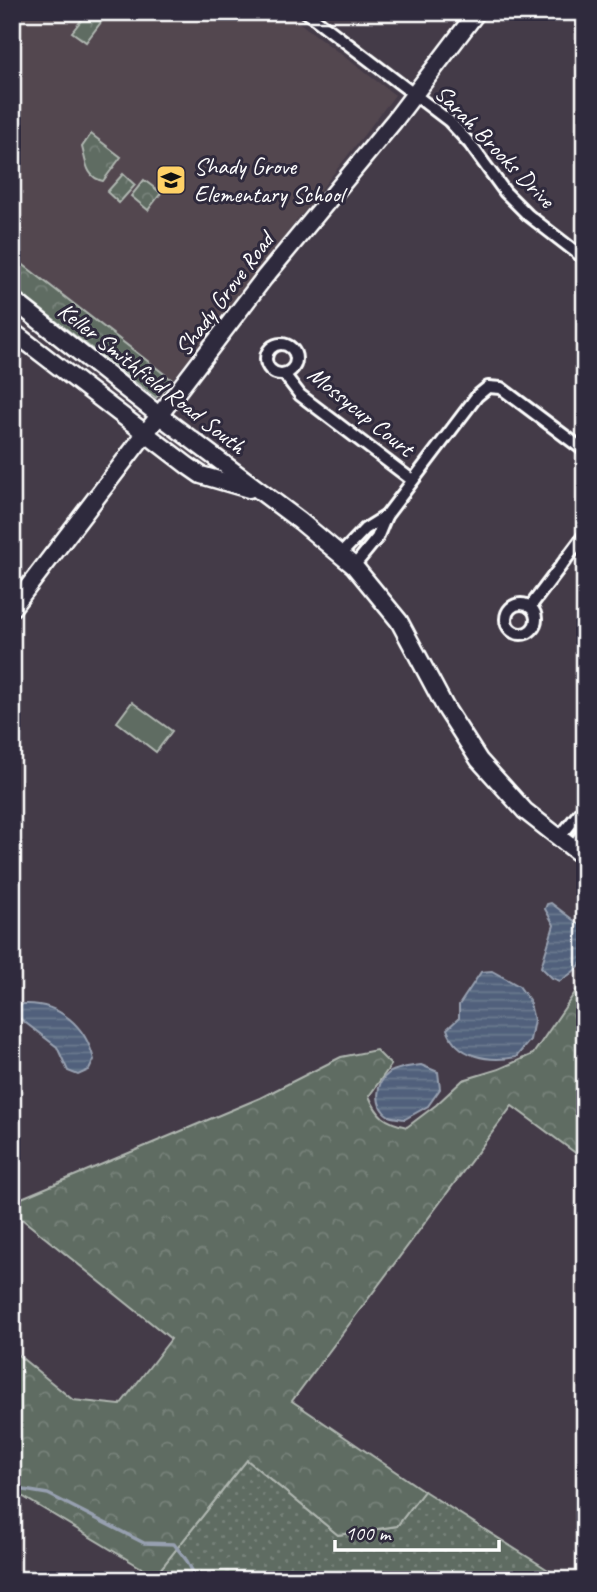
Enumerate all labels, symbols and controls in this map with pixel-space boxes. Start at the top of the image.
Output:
street label: Sarah Brooks Drive [429,78,563,216]
place label: Shady Grove Elementary School [194,151,348,209]
school or university icon: Shady Grove Elementary School [154,163,188,197]
street label: Shady Grove Road [168,223,282,362]
street label: Keller Smithfield Road South [52,295,253,461]
street label: Mossycup Court [302,359,422,464]
scale bar [335,1508,499,1552]
text: 100 m [345,1520,392,1546]

